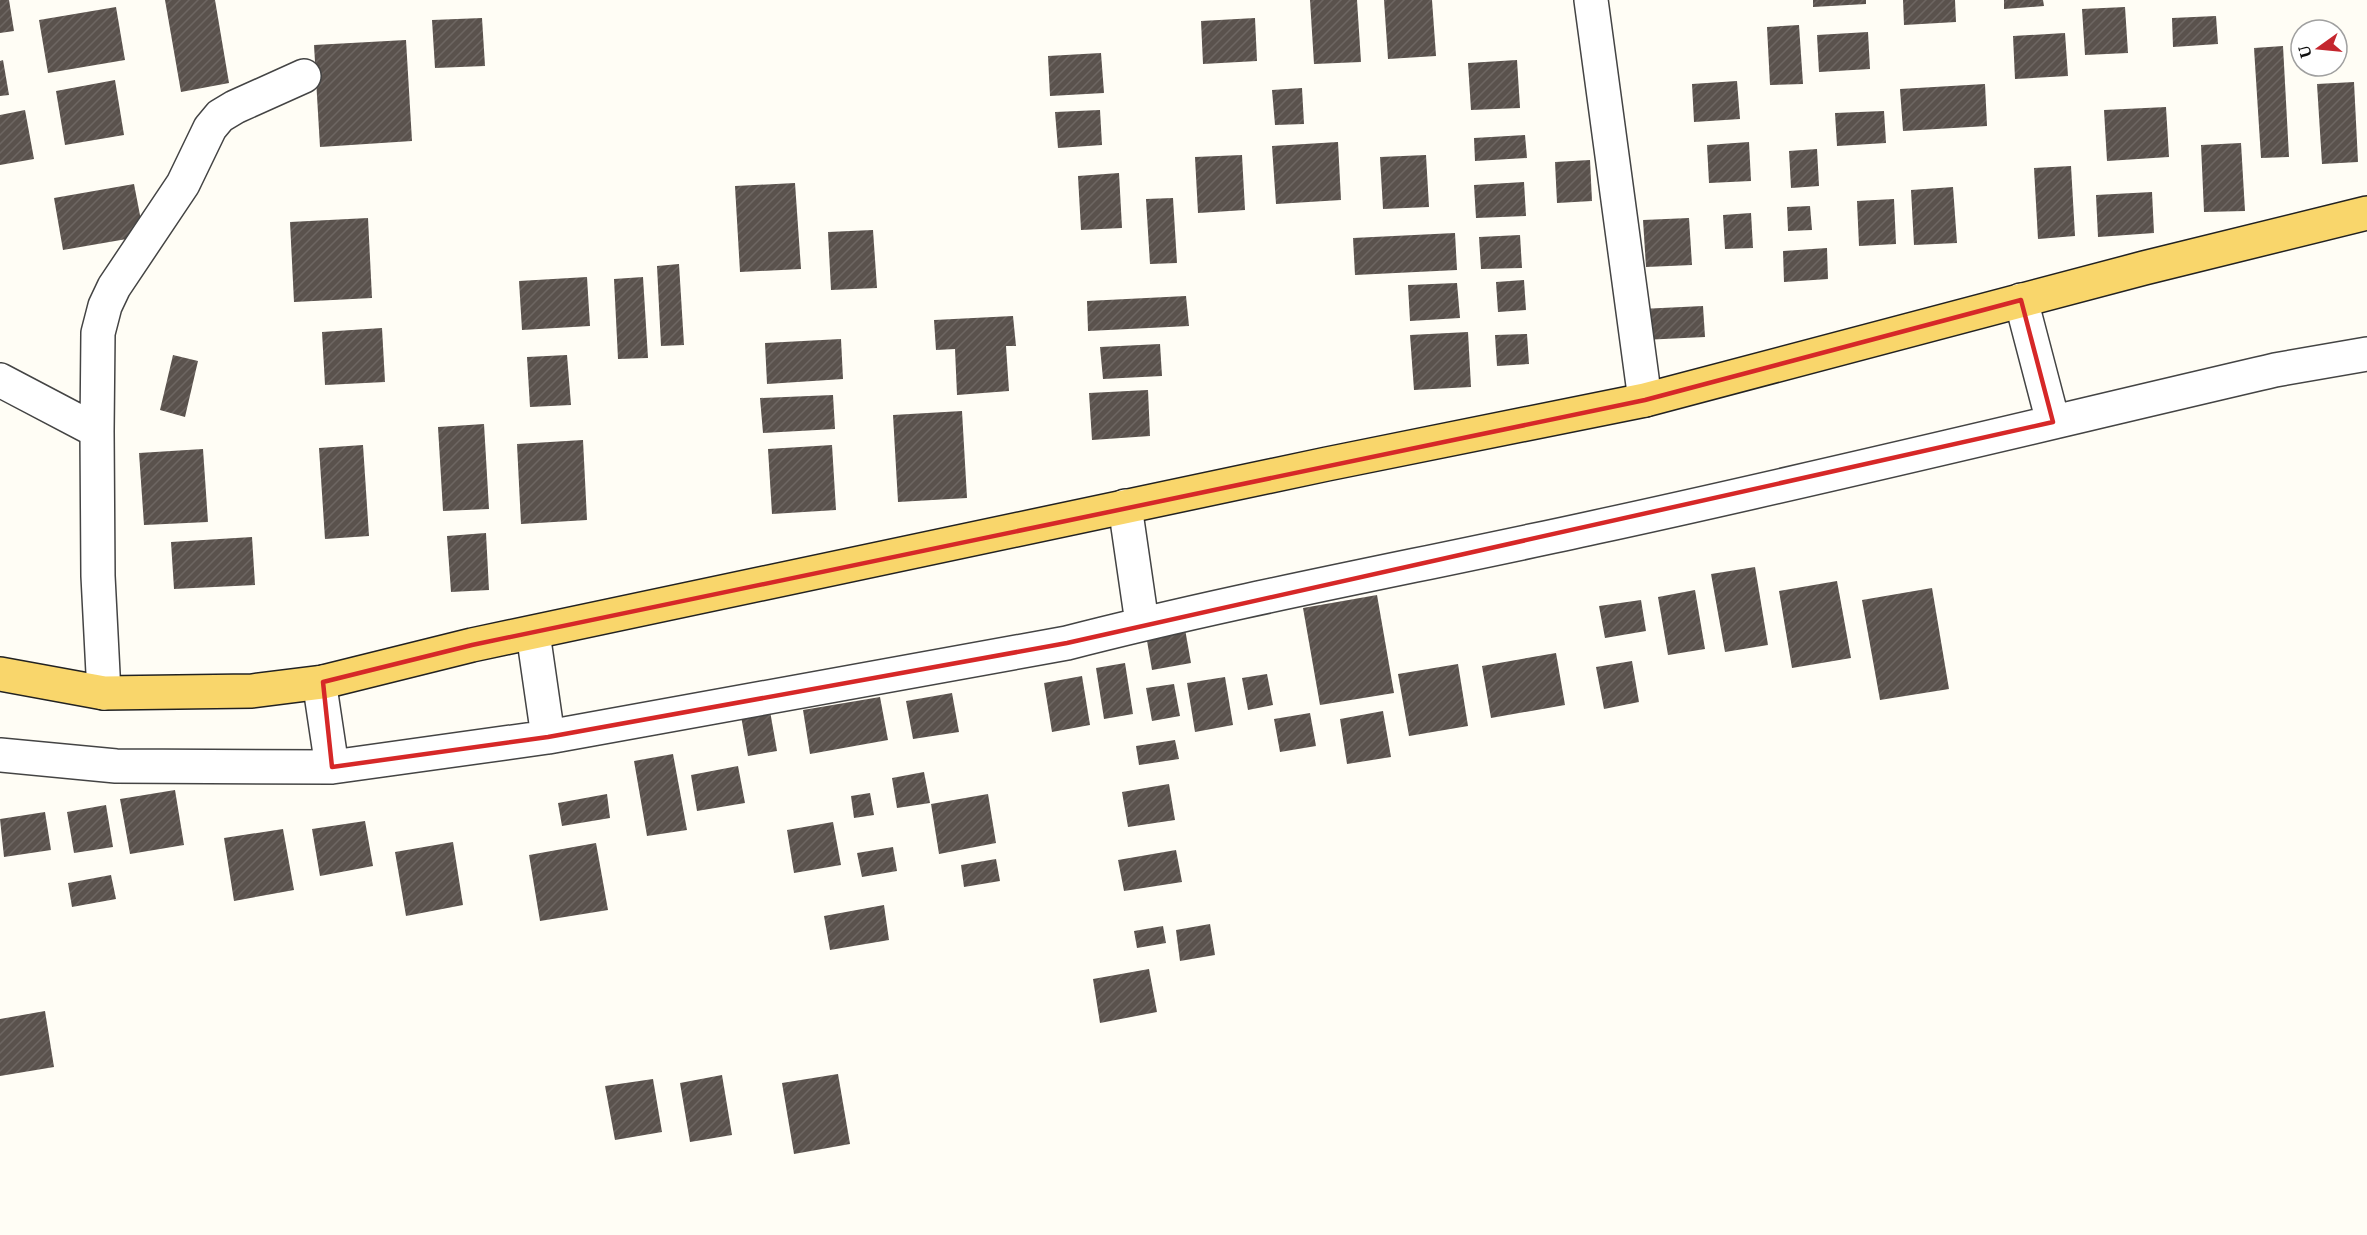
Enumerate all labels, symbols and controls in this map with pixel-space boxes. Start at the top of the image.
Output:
north arrow [2289,18,2349,78]
text: U [2293,43,2316,60]

